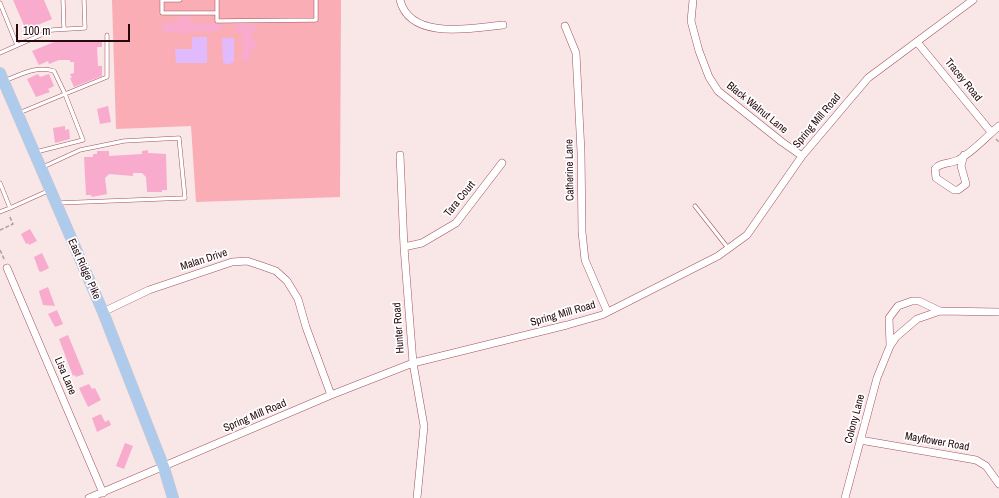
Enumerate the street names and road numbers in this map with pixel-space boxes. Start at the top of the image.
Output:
street label: Tracey Road [942,56,984,104]
street label: Black Walnut Lane [724,79,790,137]
street label: Spring Mill Road [790,91,844,151]
street label: Catherine Lane [563,139,577,201]
street label: Tara Court [442,178,478,220]
street label: East Ridge Pike [65,237,103,301]
street label: Malan Drive [179,246,229,274]
street label: Spring Mill Road [529,298,597,330]
street label: Hunter Road [391,302,407,354]
street label: Lisa Lane [51,355,79,397]
street label: Colony Lane [842,393,868,445]
street label: Spring Mill Road [222,397,288,435]
street label: Mayflower Road [904,430,970,454]

